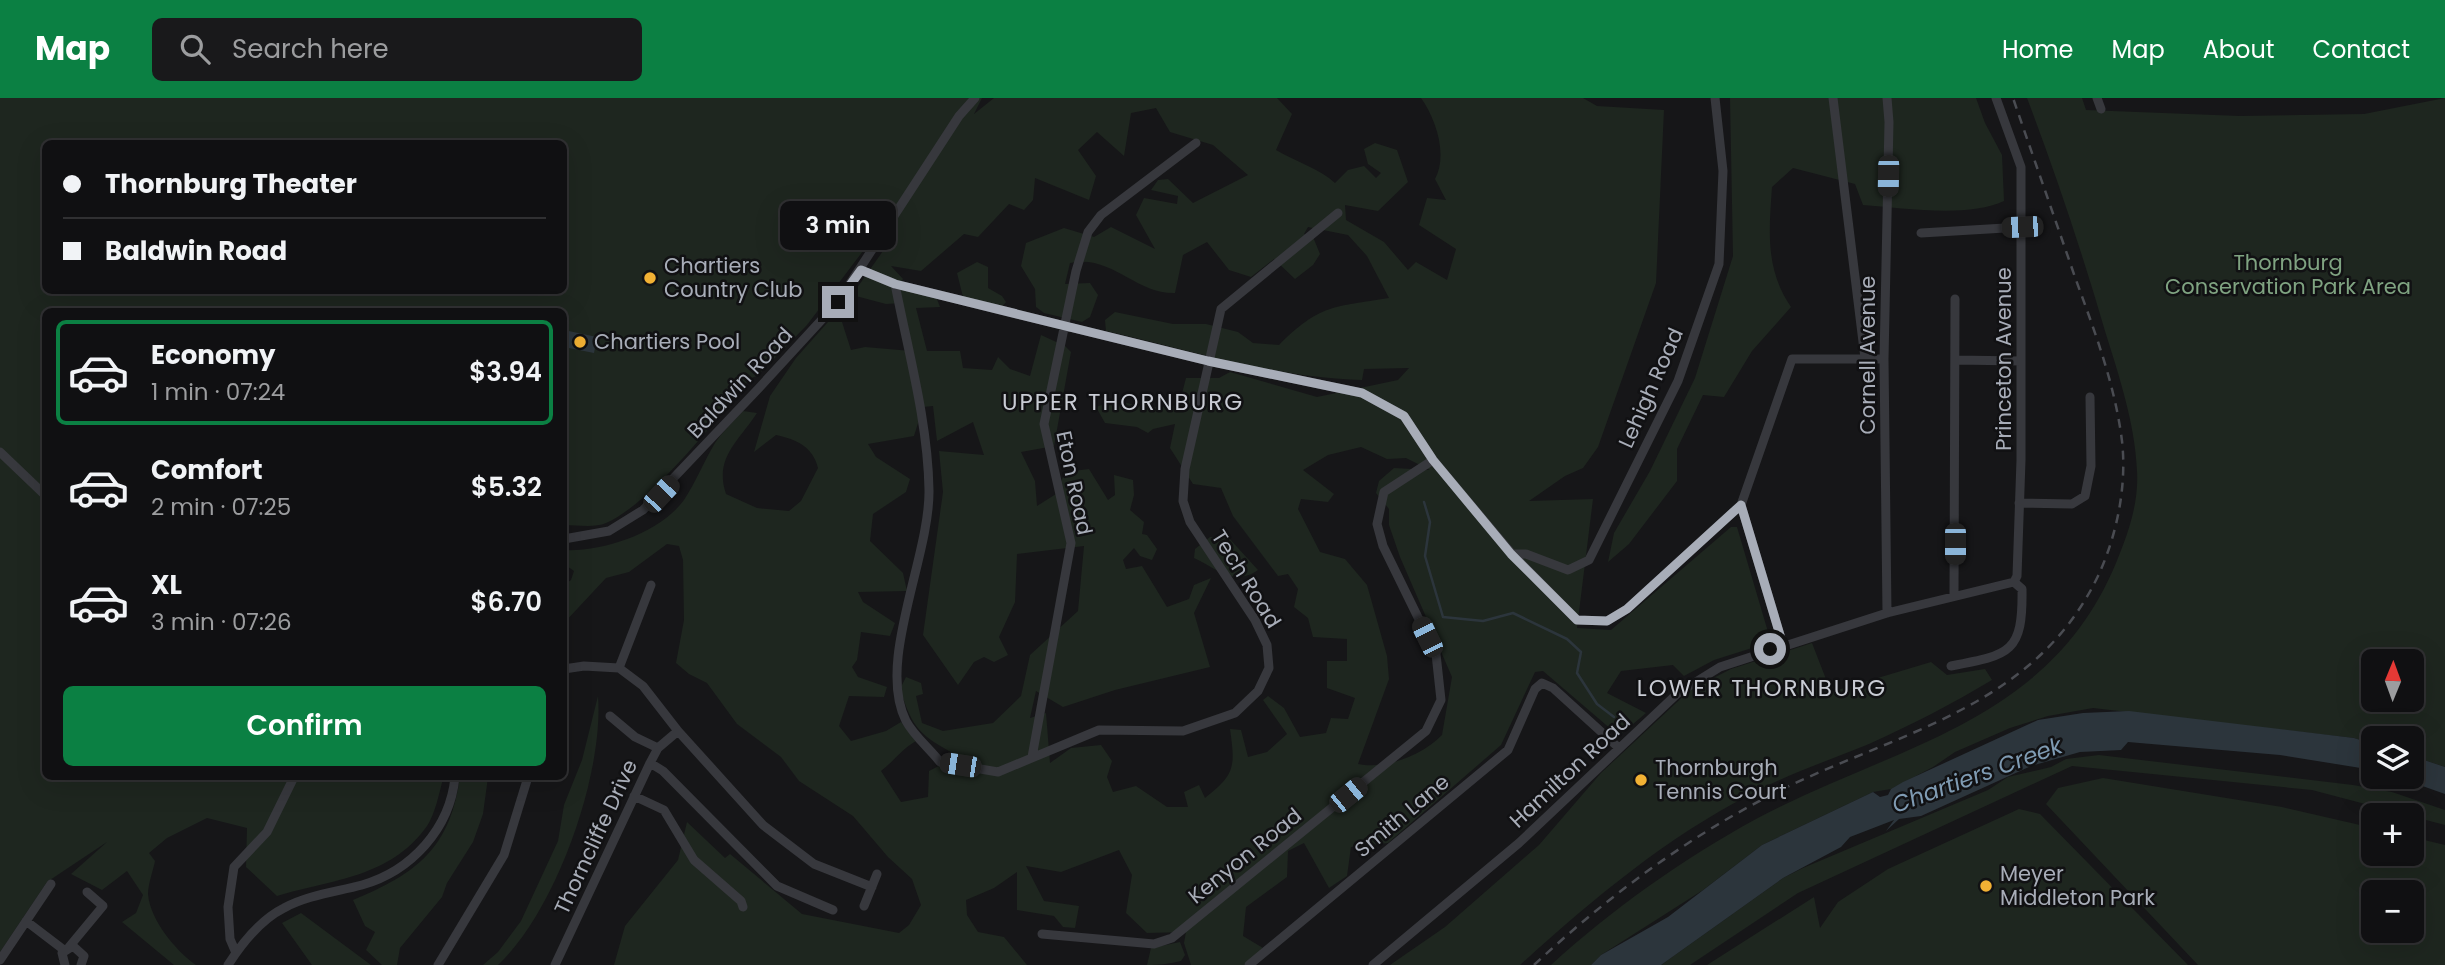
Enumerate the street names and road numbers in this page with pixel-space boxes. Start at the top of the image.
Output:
street label: Princeton Avenue [1989,267,2018,451]
street label: Cornell Avenue [1853,276,1882,434]
street label: Baldwin Road [680,321,799,445]
street label: Lehigh Road [1611,323,1690,452]
street label: Eton Road [1049,428,1100,538]
street label: Tech Road [1205,524,1288,633]
street label: Hamilton Road [1503,707,1636,834]
street label: Thorncliffe Drive [547,755,644,919]
street label: Smith Lane [1348,767,1455,864]
street label: Kenyon Road [1182,801,1307,910]

